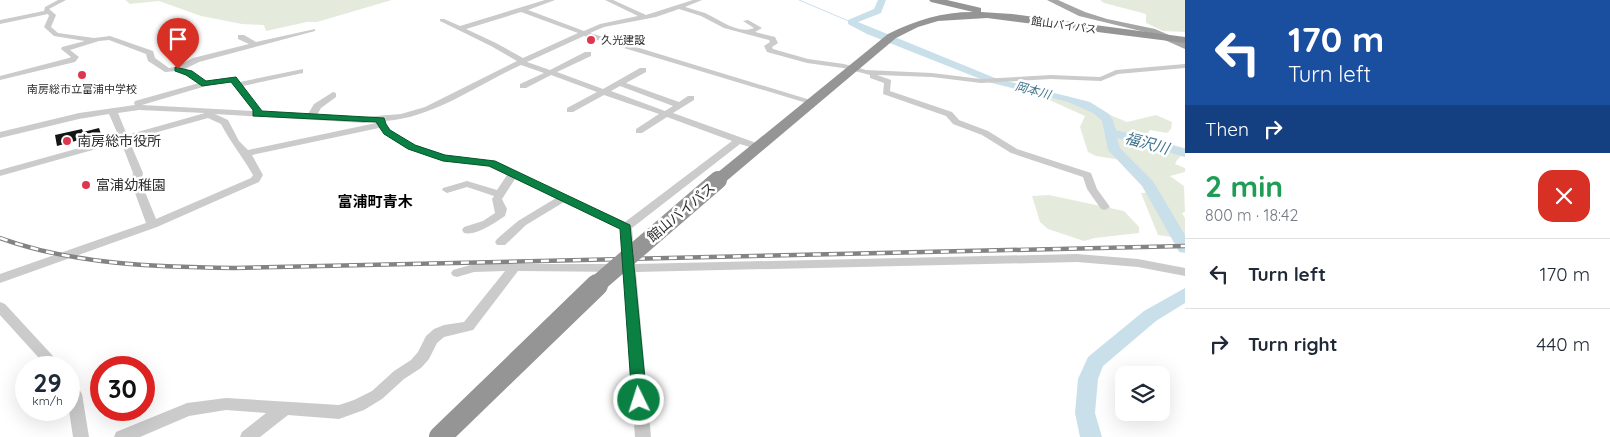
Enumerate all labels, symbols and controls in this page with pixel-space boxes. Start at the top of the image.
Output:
street label: 館山バイパス [1030,13,1098,37]
text: 170 m [1288,17,1384,61]
pin [157,18,199,69]
icon: left [1205,20,1270,85]
icon: arrive [164,25,192,53]
place label: 久光建設 [601,33,645,47]
marker: 久光建設 [585,34,597,46]
text: Turn left [1288,60,1371,88]
marker: 南房総市立富浦中学校 [76,69,88,81]
water label: 岡本川 [1014,78,1054,102]
place label: 南房総市立富浦中学校 [27,82,137,96]
icon: right [1259,115,1287,143]
text: Then [1205,117,1249,141]
water label: 福沢川 [1123,128,1173,159]
place label: 南房総市役所 [77,132,161,150]
marker: 南房総市役所 [61,135,73,147]
text: 2 min [1205,167,1283,205]
button: close [1538,170,1590,222]
place label: 富浦幼稚園 [96,176,166,194]
street label: 館山バイパス [643,178,719,246]
marker: 富浦幼稚園 [80,179,92,191]
district label: 富浦町青木 [337,192,413,211]
text: 800 m · 18:42 [1205,205,1298,225]
icon: left [1205,260,1233,288]
text: Turn left [1248,262,1326,286]
text: 170 m [1539,262,1590,286]
icon: right [1205,330,1233,358]
text: Turn right [1248,332,1337,356]
text: 440 m [1536,332,1590,356]
speed limit sign: 30 [90,356,155,421]
map controls [1115,366,1170,421]
button: layers [1115,366,1170,421]
text: 29 [33,367,62,398]
position arrow [612,373,664,425]
text: km/h [32,393,63,408]

